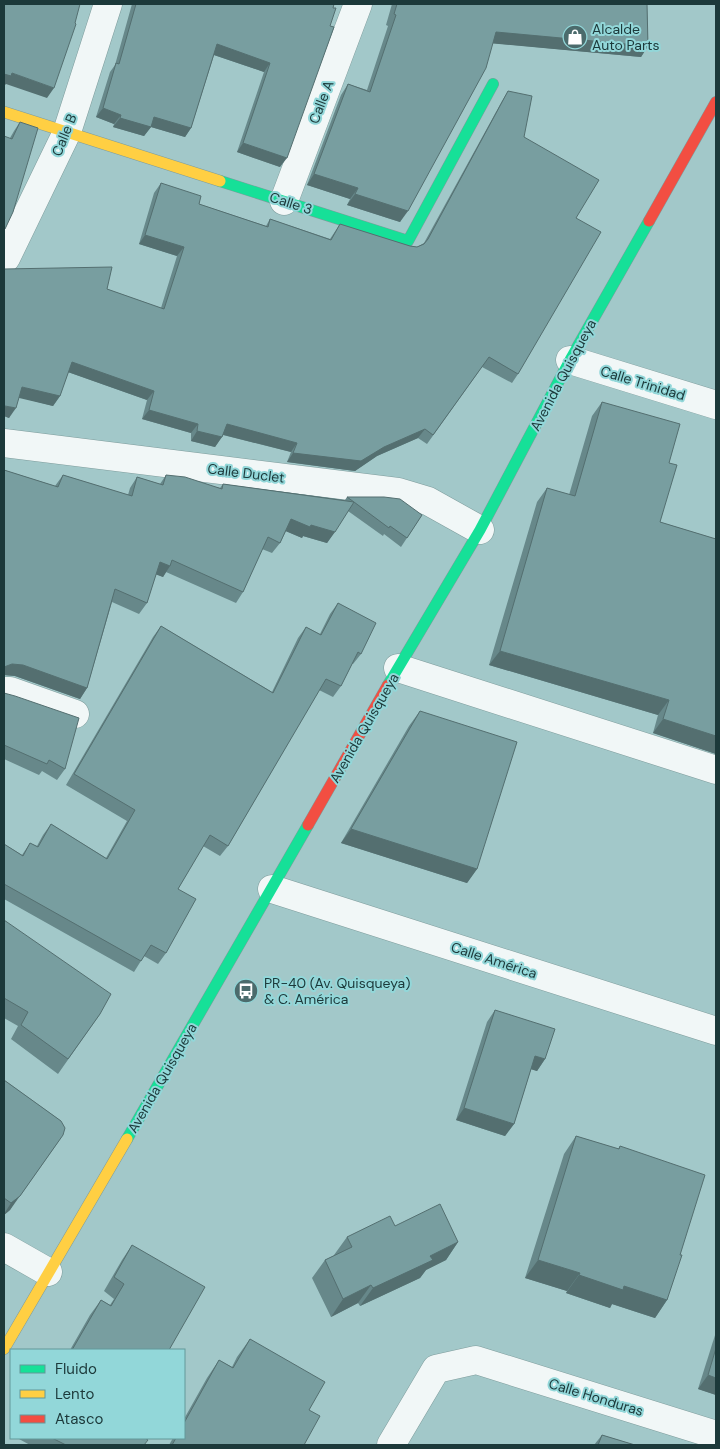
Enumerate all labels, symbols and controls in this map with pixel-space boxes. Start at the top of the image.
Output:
place label: Alcalde Auto Parts [592,20,660,54]
shop icon: Alcalde Auto Parts [562,24,588,50]
street label: Calle A [305,78,337,126]
street label: Calle B [47,111,81,159]
street label: Calle 3 [267,188,315,218]
street label: Avenida Quisqueya [526,316,600,434]
street label: Calle Trinidad [598,362,688,404]
street label: Calle Duclet [206,459,286,487]
street label: Avenida Quisqueya [325,670,403,786]
street label: Calle América [449,938,539,982]
place label: PR-40 (Av. Quisqueya) & C. América [264,974,410,1008]
bus stop icon: PR-40 (Av. Quisqueya) & C. América [233,978,259,1004]
street label: Avenida Quisqueya [123,1020,201,1136]
legend [10,1349,185,1439]
text: Fluido [55,1359,97,1379]
street label: Calle Honduras [546,1374,646,1420]
text: Lento [55,1384,94,1404]
text: Atasco [55,1409,103,1429]

